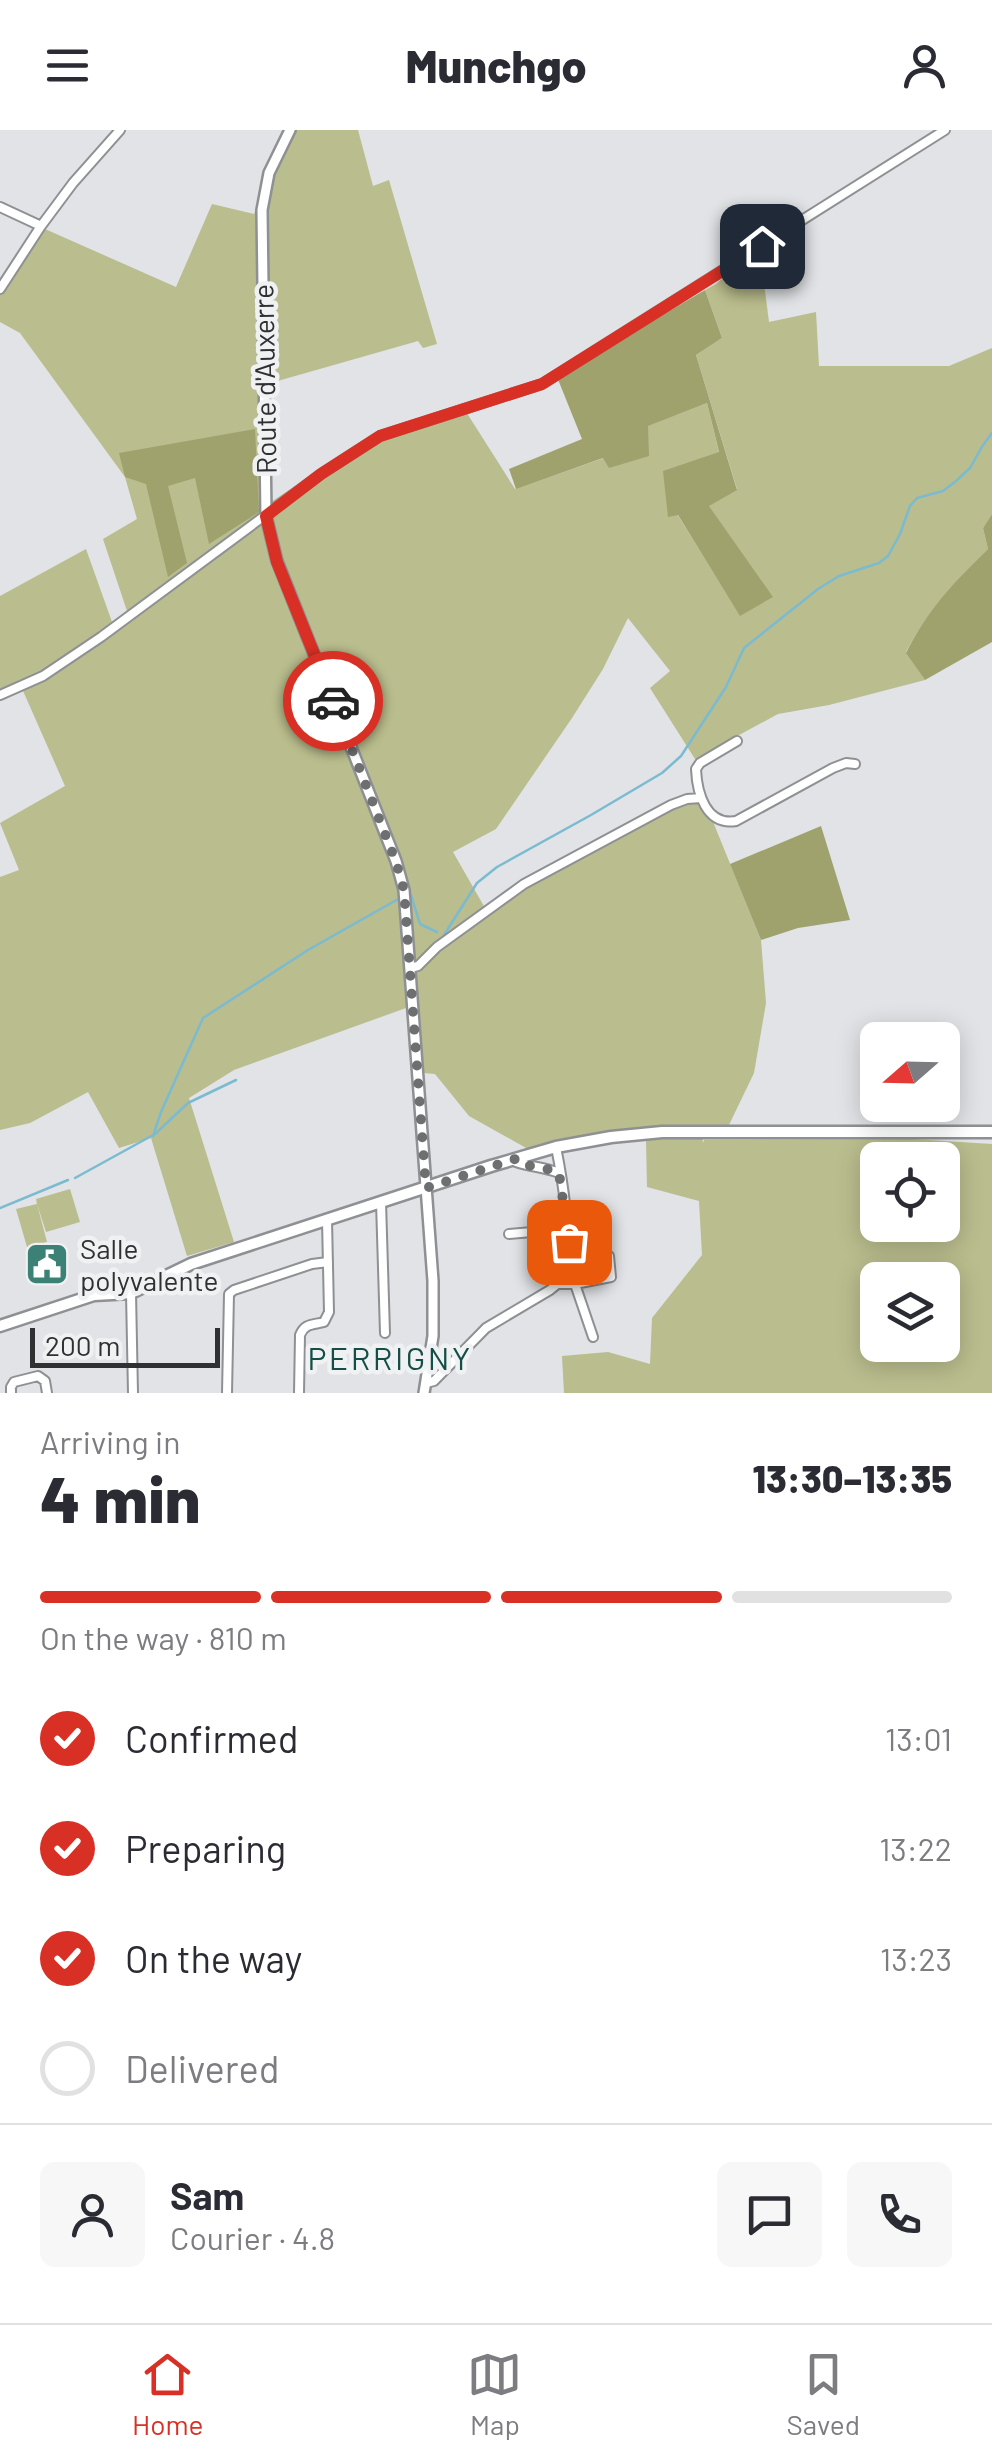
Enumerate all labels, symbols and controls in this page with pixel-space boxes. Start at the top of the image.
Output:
icon: menu [40,38,95,93]
text: Munchgo [405,38,587,92]
icon: person [897,38,952,93]
pin [720,204,805,289]
icon: home [735,219,790,274]
street label: Route d'Auxerre [245,284,283,474]
courier [283,651,383,751]
icon: car [306,674,361,729]
north arrow [860,1022,960,1122]
map controls [860,1022,960,1362]
button: locate [860,1142,960,1242]
pin [527,1200,612,1285]
icon: bag [542,1215,597,1270]
place label: Salle polyvalente [80,1231,218,1297]
public building icon: Salle polyvalente [24,1241,70,1287]
button: layers [860,1262,960,1362]
scale bar [30,1323,220,1368]
text: 200 m [45,1328,120,1362]
district label: PERRIGNY [307,1338,473,1376]
text: Arriving in [40,1422,180,1460]
text: 13:30–13:35 [752,1455,952,1501]
text: 4 min [40,1458,200,1536]
text: On the way · 810 m [40,1618,287,1656]
icon: check [40,1711,95,1766]
text: Confirmed [125,1715,298,1761]
text: 13:01 [885,1719,952,1757]
icon: check [40,1821,95,1876]
text: Preparing [125,1825,286,1871]
text: 13:22 [879,1829,952,1867]
icon: check [40,1931,95,1986]
text: On the way [125,1935,302,1981]
text: 13:23 [880,1939,952,1977]
text: Delivered [125,2045,279,2091]
button: person [40,2162,145,2267]
button: chat [717,2162,822,2267]
button: phone [847,2162,952,2267]
text: Sam [170,2172,244,2218]
text: Courier · 4.8 [170,2218,335,2256]
tab: Home [132,2347,203,2441]
tab: Map [467,2347,522,2441]
tab: Saved [787,2347,860,2441]

